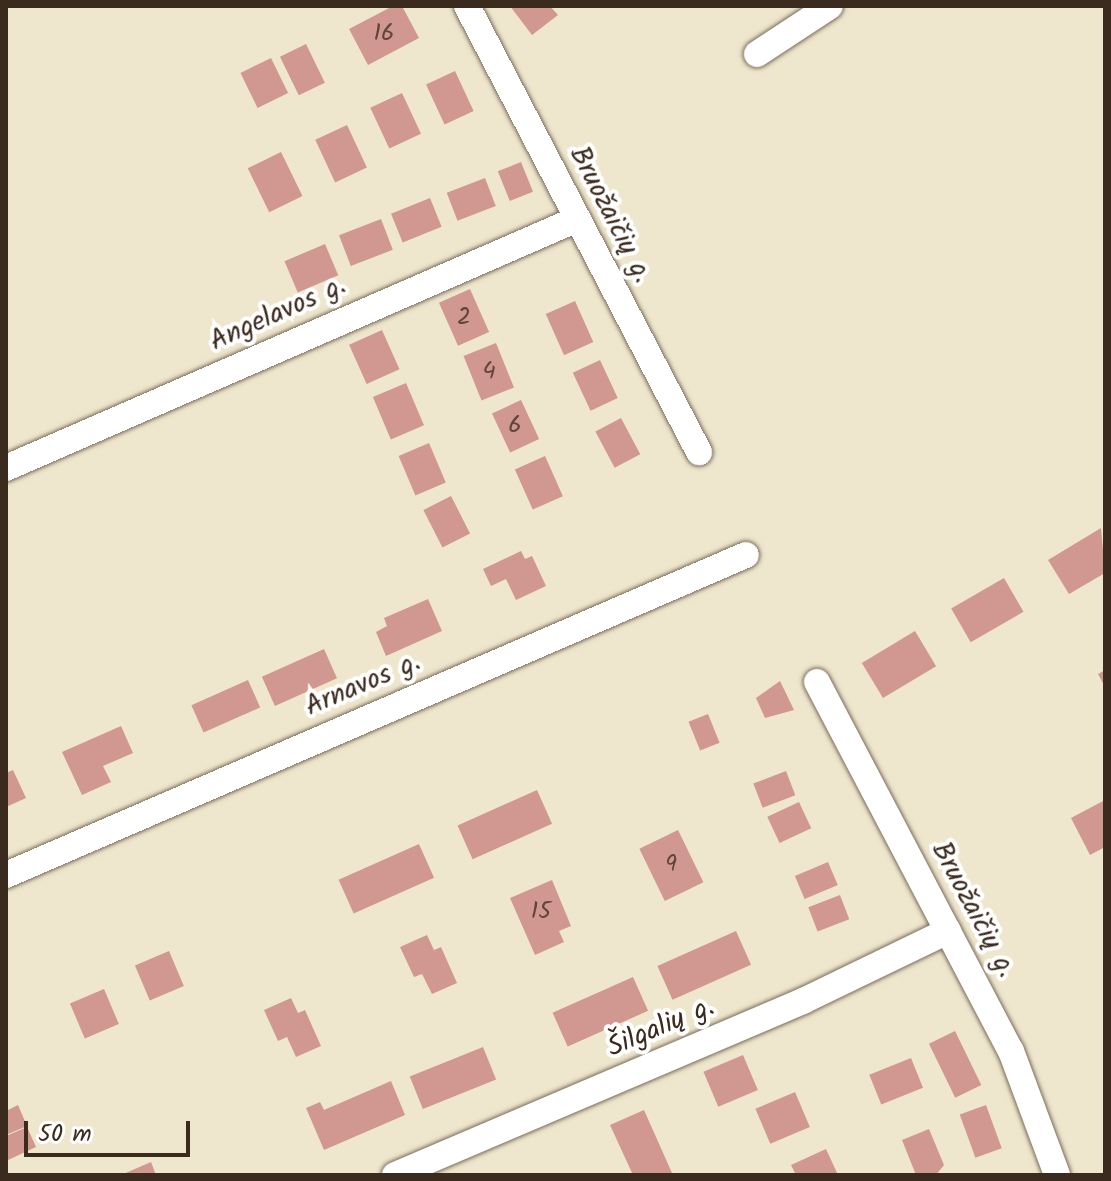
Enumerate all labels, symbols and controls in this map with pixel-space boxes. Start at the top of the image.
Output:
house number: 16 [374,20,394,48]
street label: Bruožaičių g. [561,141,659,289]
street label: Angelavos g. [205,269,351,359]
house number: 2 [457,304,471,332]
house number: 4 [482,358,496,386]
house number: 6 [508,412,522,440]
street label: Arnavos g. [300,646,426,724]
street label: Bruožaičių g. [923,836,1023,984]
house number: 9 [665,851,677,879]
house number: 15 [531,898,551,926]
street label: Šilgalių g. [603,991,719,1065]
scale bar [28,1105,194,1155]
text: 50 m [38,1115,92,1154]

